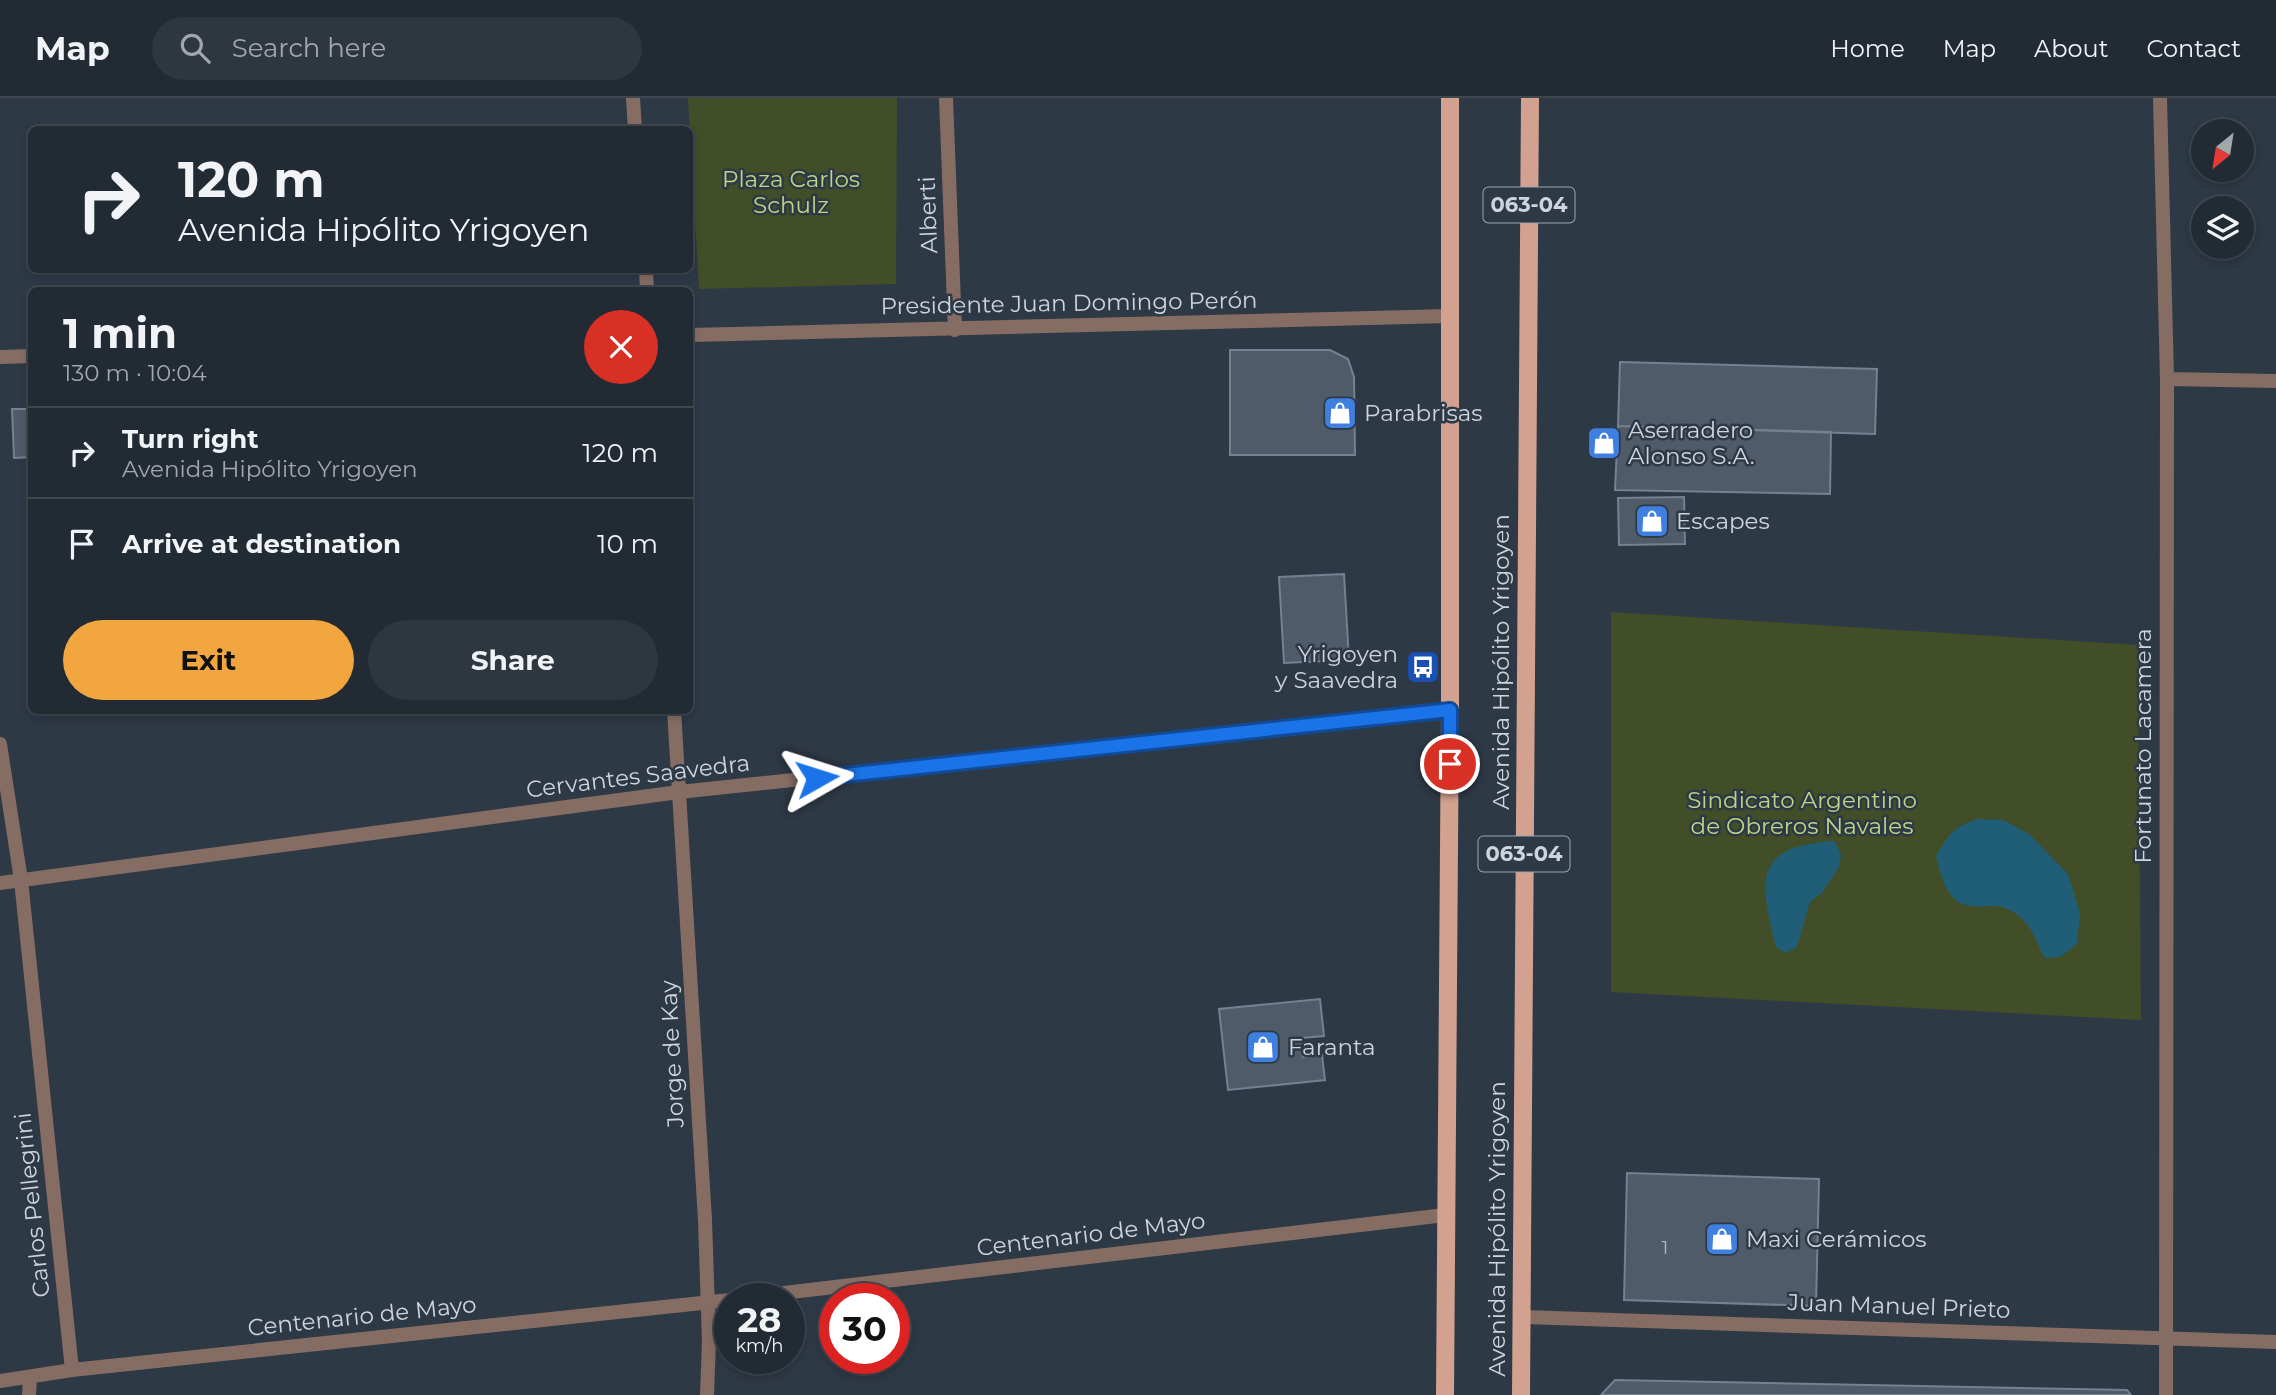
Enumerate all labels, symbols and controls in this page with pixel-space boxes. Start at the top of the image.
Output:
search box [152,17,642,80]
text: Map [35,28,110,68]
icon: search [176,29,214,67]
text: Search here [232,32,386,64]
text: Home [1830,34,1905,63]
text: Map [1943,34,1996,63]
text: About [2034,34,2108,63]
text: Contact [2146,34,2241,63]
north arrow [2191,119,2254,182]
map controls [2191,119,2254,259]
text: 120 m [178,150,325,209]
icon: right [63,154,154,245]
park label: Plaza Carlos Schulz [722,165,860,219]
street label: Alberti [913,176,943,254]
road number: 063-04 [1484,188,1574,222]
button: layers [2191,196,2254,259]
text: Avenida Hipólito Yrigoyen [178,210,589,249]
street label: Presidente Juan Domingo Perón [880,286,1258,320]
text: 1 min [63,307,177,359]
button: close [584,310,658,384]
text: 130 m · 10:04 [63,359,207,387]
shop icon: Parabrisas [1321,394,1359,432]
place label: Parabrisas [1364,399,1482,427]
place label: Aserradero Alonso S.A. [1628,416,1755,470]
text: Turn right [122,423,258,455]
shop icon: Aserradero Alonso S.A. [1585,424,1623,462]
icon: right [63,434,101,472]
text: 120 m [582,437,658,469]
text: Avenida Hipólito Yrigoyen [122,455,418,483]
shop icon: Escapes [1633,502,1671,540]
place label: Escapes [1676,507,1770,535]
street label: Avenida Hipólito Yrigoyen [1487,514,1515,810]
icon: arrive [63,525,101,563]
text: Arrive at destination [122,528,401,560]
text: 10 m [597,528,658,560]
button: Exit [63,620,354,700]
button: Share [368,620,658,700]
street label: Fortunato Lacamera [2129,628,2157,864]
place label: Yrigoyen y Saavedra [1274,640,1398,694]
bus stop icon: Yrigoyen y Saavedra [1404,648,1442,686]
pin [1420,734,1480,794]
position arrow [780,741,854,815]
icon: arrive [1431,745,1469,783]
street label: Cervantes Saavedra [525,748,751,804]
park label: Sindicato Argentino de Obreros Navales [1687,786,1917,840]
road number: 063-04 [1478,836,1570,872]
street label: Jorge de Kay [654,979,690,1129]
shop icon: Faranta [1244,1028,1282,1066]
place label: Faranta [1288,1033,1376,1061]
street label: Avenida Hipólito Yrigoyen [1483,1081,1511,1377]
street label: Carlos Pellegrini [8,1111,56,1299]
street label: Centenario de Mayo [975,1206,1207,1262]
shop icon: Maxi Cerámicos [1703,1220,1741,1258]
place label: Maxi Cerámicos [1746,1225,1927,1253]
house number: 1 [1662,1236,1668,1259]
speed limit sign: 30 [819,1283,910,1374]
street label: Juan Manuel Prieto [1786,1288,2011,1324]
street label: Centenario de Mayo [246,1290,478,1342]
text: 28 [738,1298,781,1341]
text: km/h [735,1335,784,1357]

